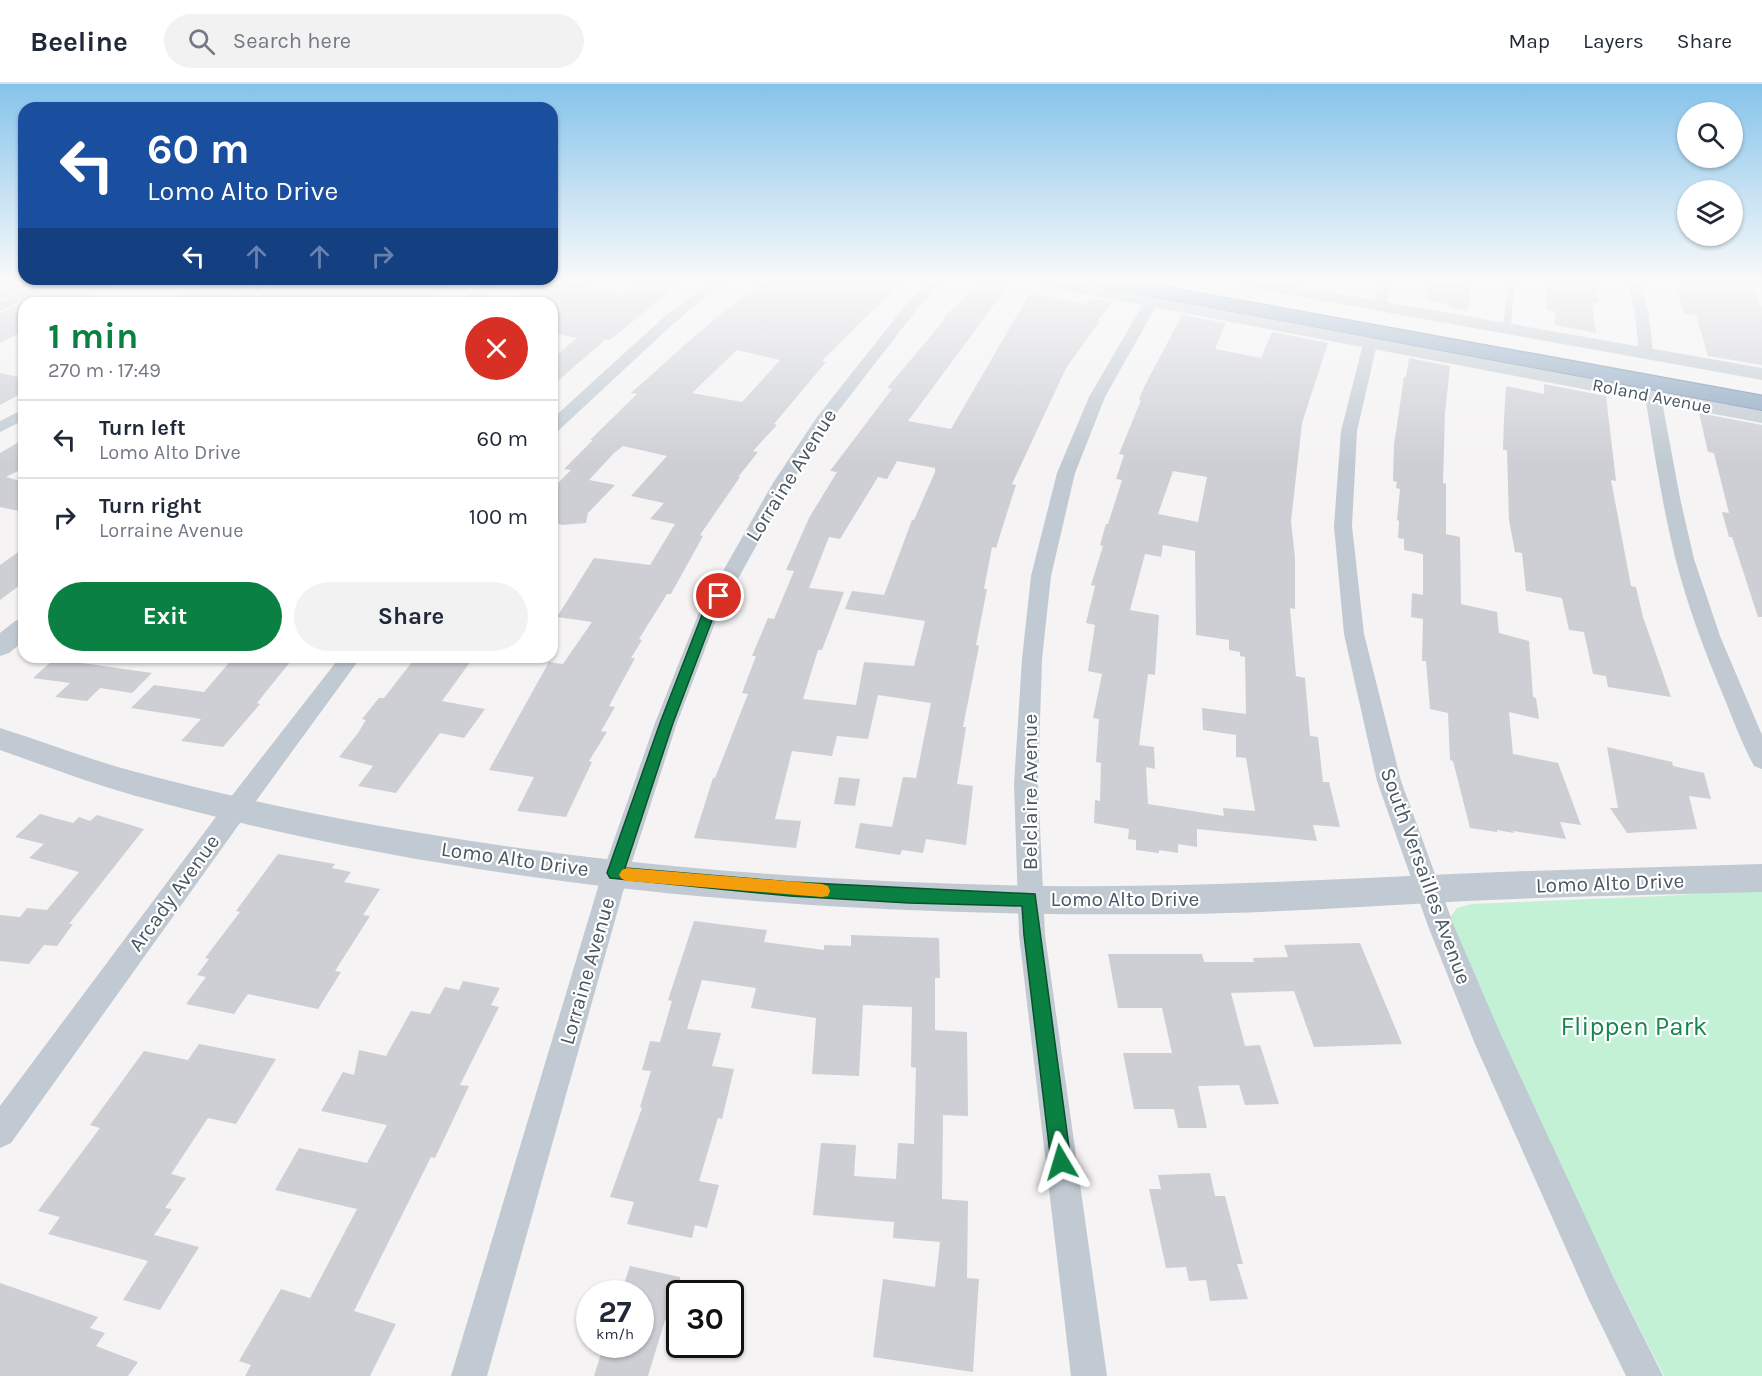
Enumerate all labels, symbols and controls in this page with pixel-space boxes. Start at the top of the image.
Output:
search box [164,14,584,68]
text: Beeline [30,25,128,58]
icon: search [185,25,218,58]
text: Search here [233,28,351,54]
text: Map [1508,29,1550,53]
text: Layers [1583,29,1644,53]
text: Share [1677,29,1732,53]
map controls [1677,102,1743,246]
button: search [1677,102,1743,168]
text: 60 m [147,124,250,174]
icon: left [48,126,126,204]
text: Lomo Alto Drive [147,175,338,207]
button: layers [1677,180,1743,246]
icon: left [177,240,210,273]
icon: ahead [240,240,273,273]
icon: ahead [303,240,336,273]
icon: right [366,240,399,273]
text: 1 min [48,315,138,357]
button: close [465,317,528,380]
text: 270 m · 17:49 [48,359,161,382]
street label: Roland Avenue [1591,374,1713,418]
street label: Lorraine Avenue [741,404,841,546]
text: Turn left [99,415,186,441]
icon: left [48,423,81,456]
text: 60 m [477,426,528,452]
text: Lomo Alto Drive [99,441,241,464]
text: Turn right [99,493,202,519]
icon: right [48,501,81,534]
text: 100 m [469,504,528,530]
text: Lorraine Avenue [99,519,244,542]
pin [693,570,744,621]
icon: arrive [702,579,735,612]
button: Exit [48,582,282,651]
button: Share [294,582,528,651]
street label: Belclaire Avenue [1018,714,1042,870]
street label: South Versailles Avenue [1376,765,1476,987]
street label: Arcady Avenue [124,830,224,956]
street label: Lomo Alto Drive [440,837,590,881]
street label: Lomo Alto Drive [1535,868,1685,898]
street label: Lomo Alto Drive [1051,887,1199,911]
street label: Lorraine Avenue [555,895,619,1047]
park label: Flippen Park [1560,1011,1708,1042]
position arrow [1029,1130,1093,1194]
speed limit sign: 30 [666,1280,744,1358]
text: 27 [598,1294,632,1330]
text: km/h [596,1325,634,1343]

